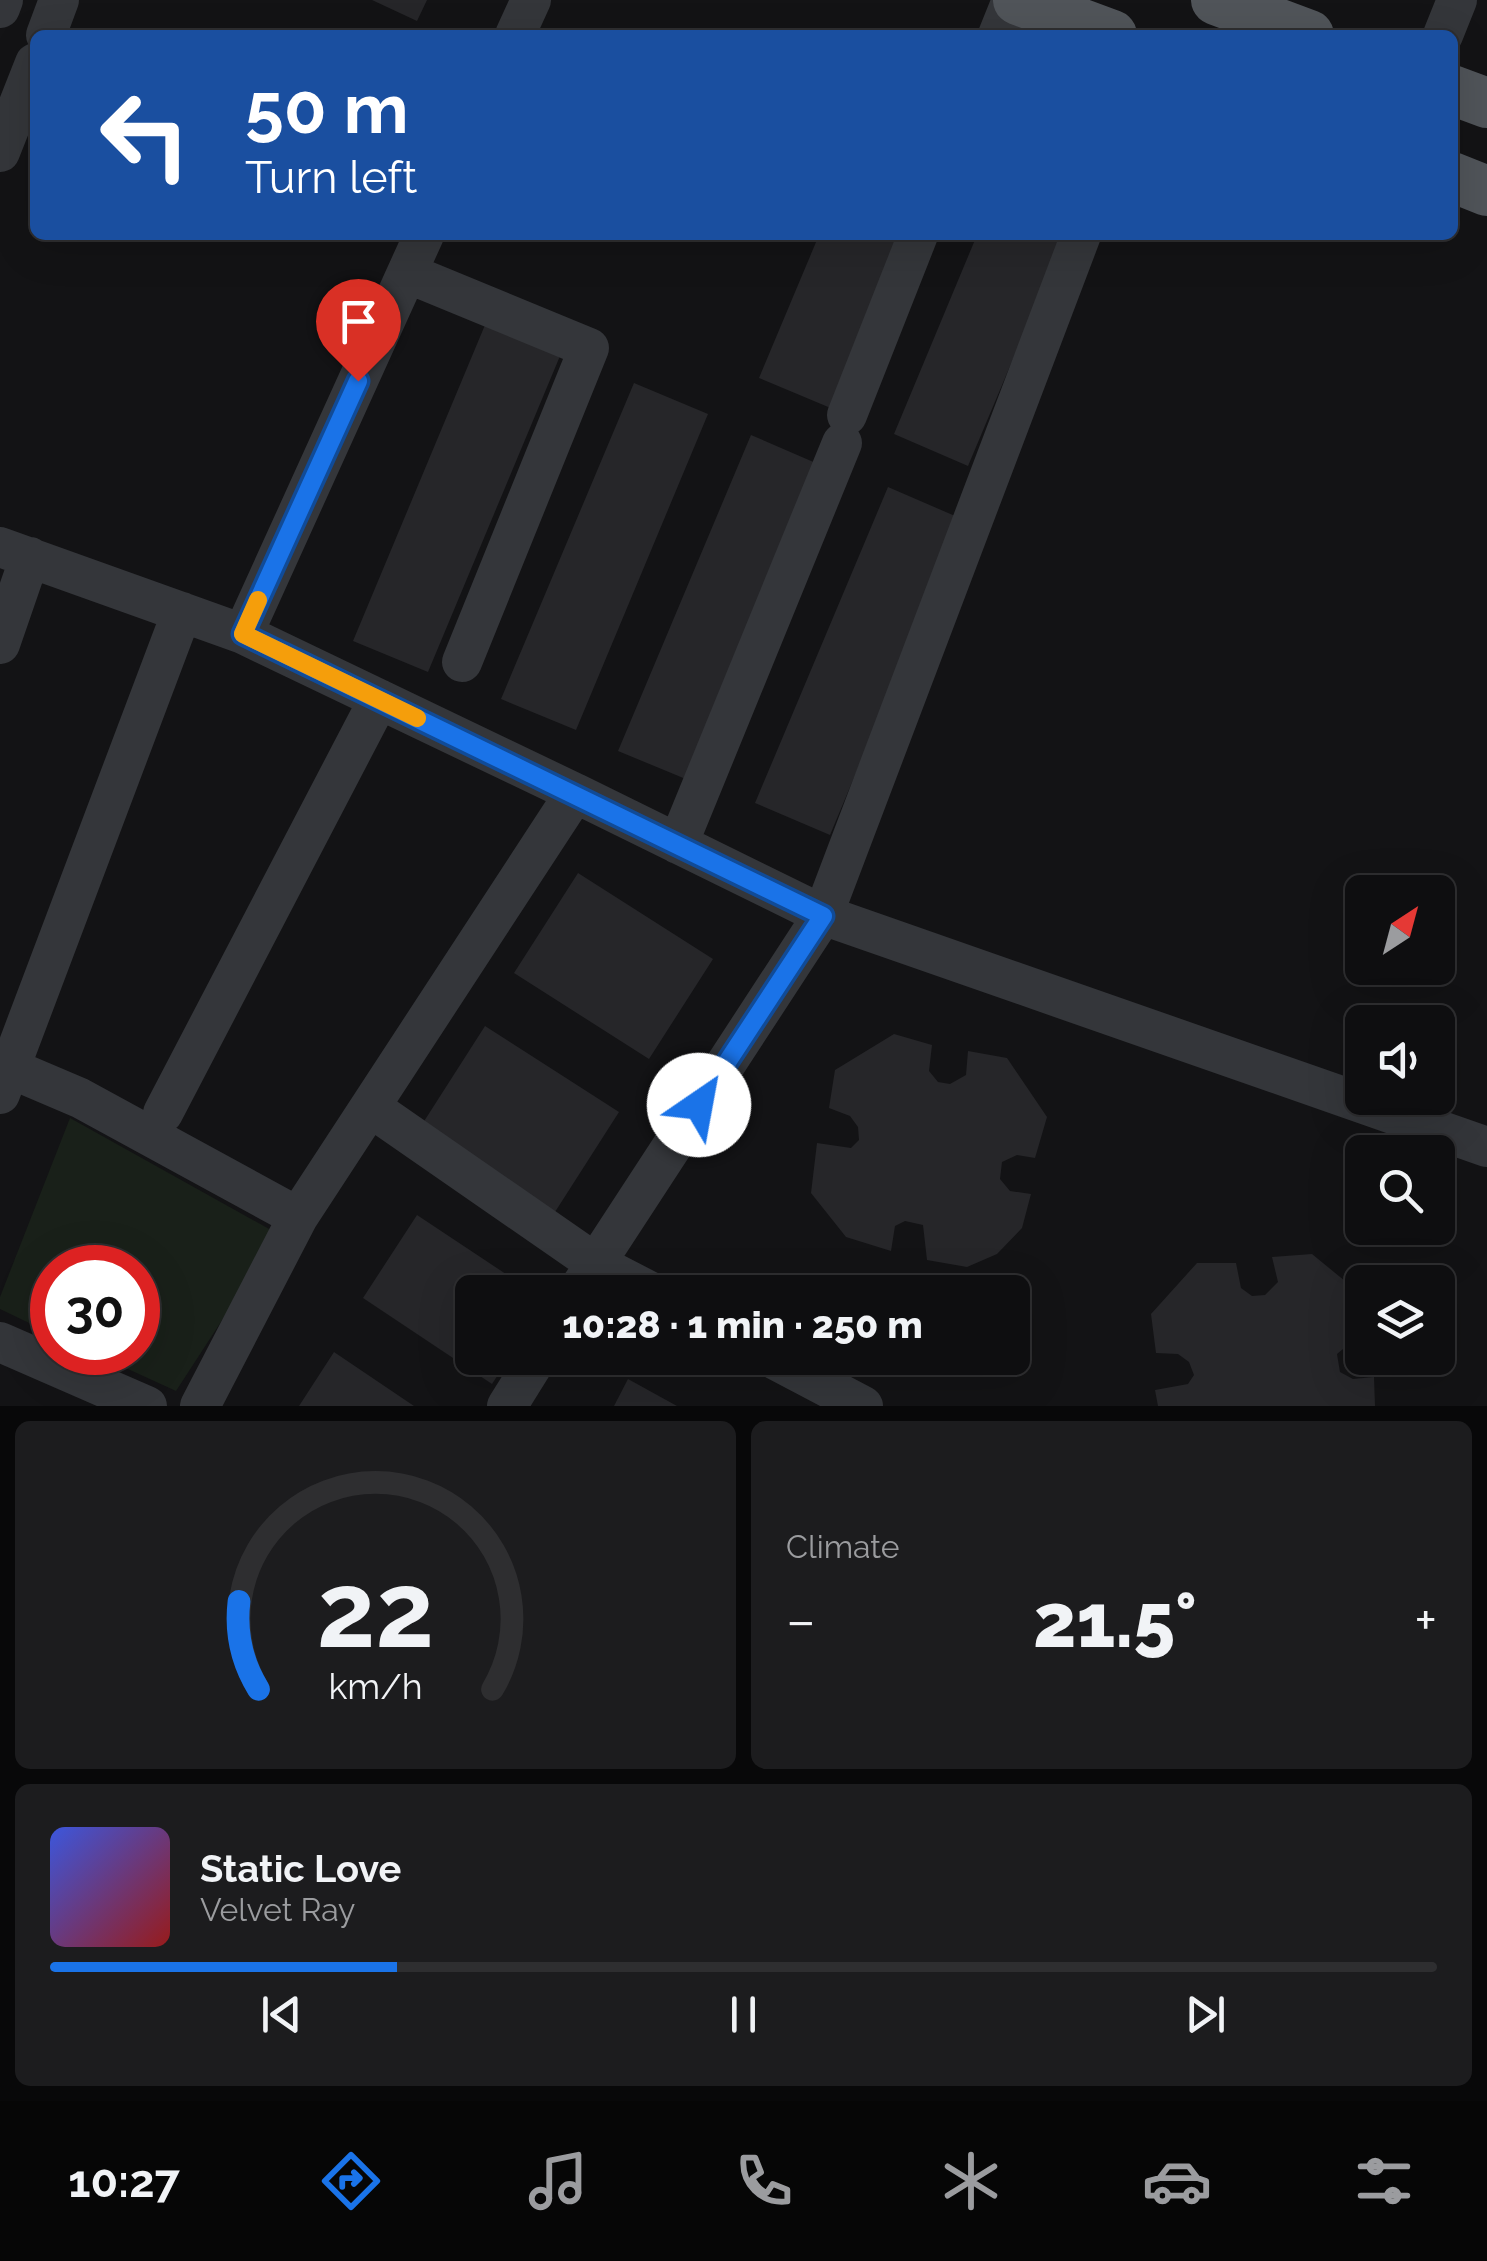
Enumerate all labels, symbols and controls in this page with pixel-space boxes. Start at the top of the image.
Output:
text: 50 m [245,67,409,149]
icon: left [80,70,210,200]
text: Turn left [245,151,417,204]
pin [316,279,401,382]
icon: arrive [331,294,386,349]
north arrow [1345,875,1455,985]
map controls [1345,875,1455,1375]
button: sound [1345,1005,1455,1115]
position arrow [647,1053,751,1157]
button: search [1345,1135,1455,1245]
speed limit sign: 30 [30,1245,160,1375]
button: layers [1345,1265,1455,1375]
text: 10:28 · 1 min · 250 m [562,1302,923,1347]
text: Climate [786,1528,900,1565]
text: 22 [317,1549,434,1671]
text: 21.5° [1033,1576,1197,1665]
text: − [786,1588,816,1653]
text: + [1414,1588,1437,1653]
text: km/h [328,1665,423,1707]
text: Static Love [200,1846,401,1891]
text: Velvet Ray [200,1891,355,1928]
icon: previous [254,1987,309,2042]
icon: pause [716,1987,771,2042]
icon: next [1178,1987,1233,2042]
icon: directions [316,2146,386,2216]
icon: music [523,2146,593,2216]
icon: phone [729,2146,799,2216]
icon: climate [936,2146,1006,2216]
icon: car [1142,2146,1212,2216]
icon: filters [1349,2146,1419,2216]
text: 10:27 [68,2155,180,2208]

